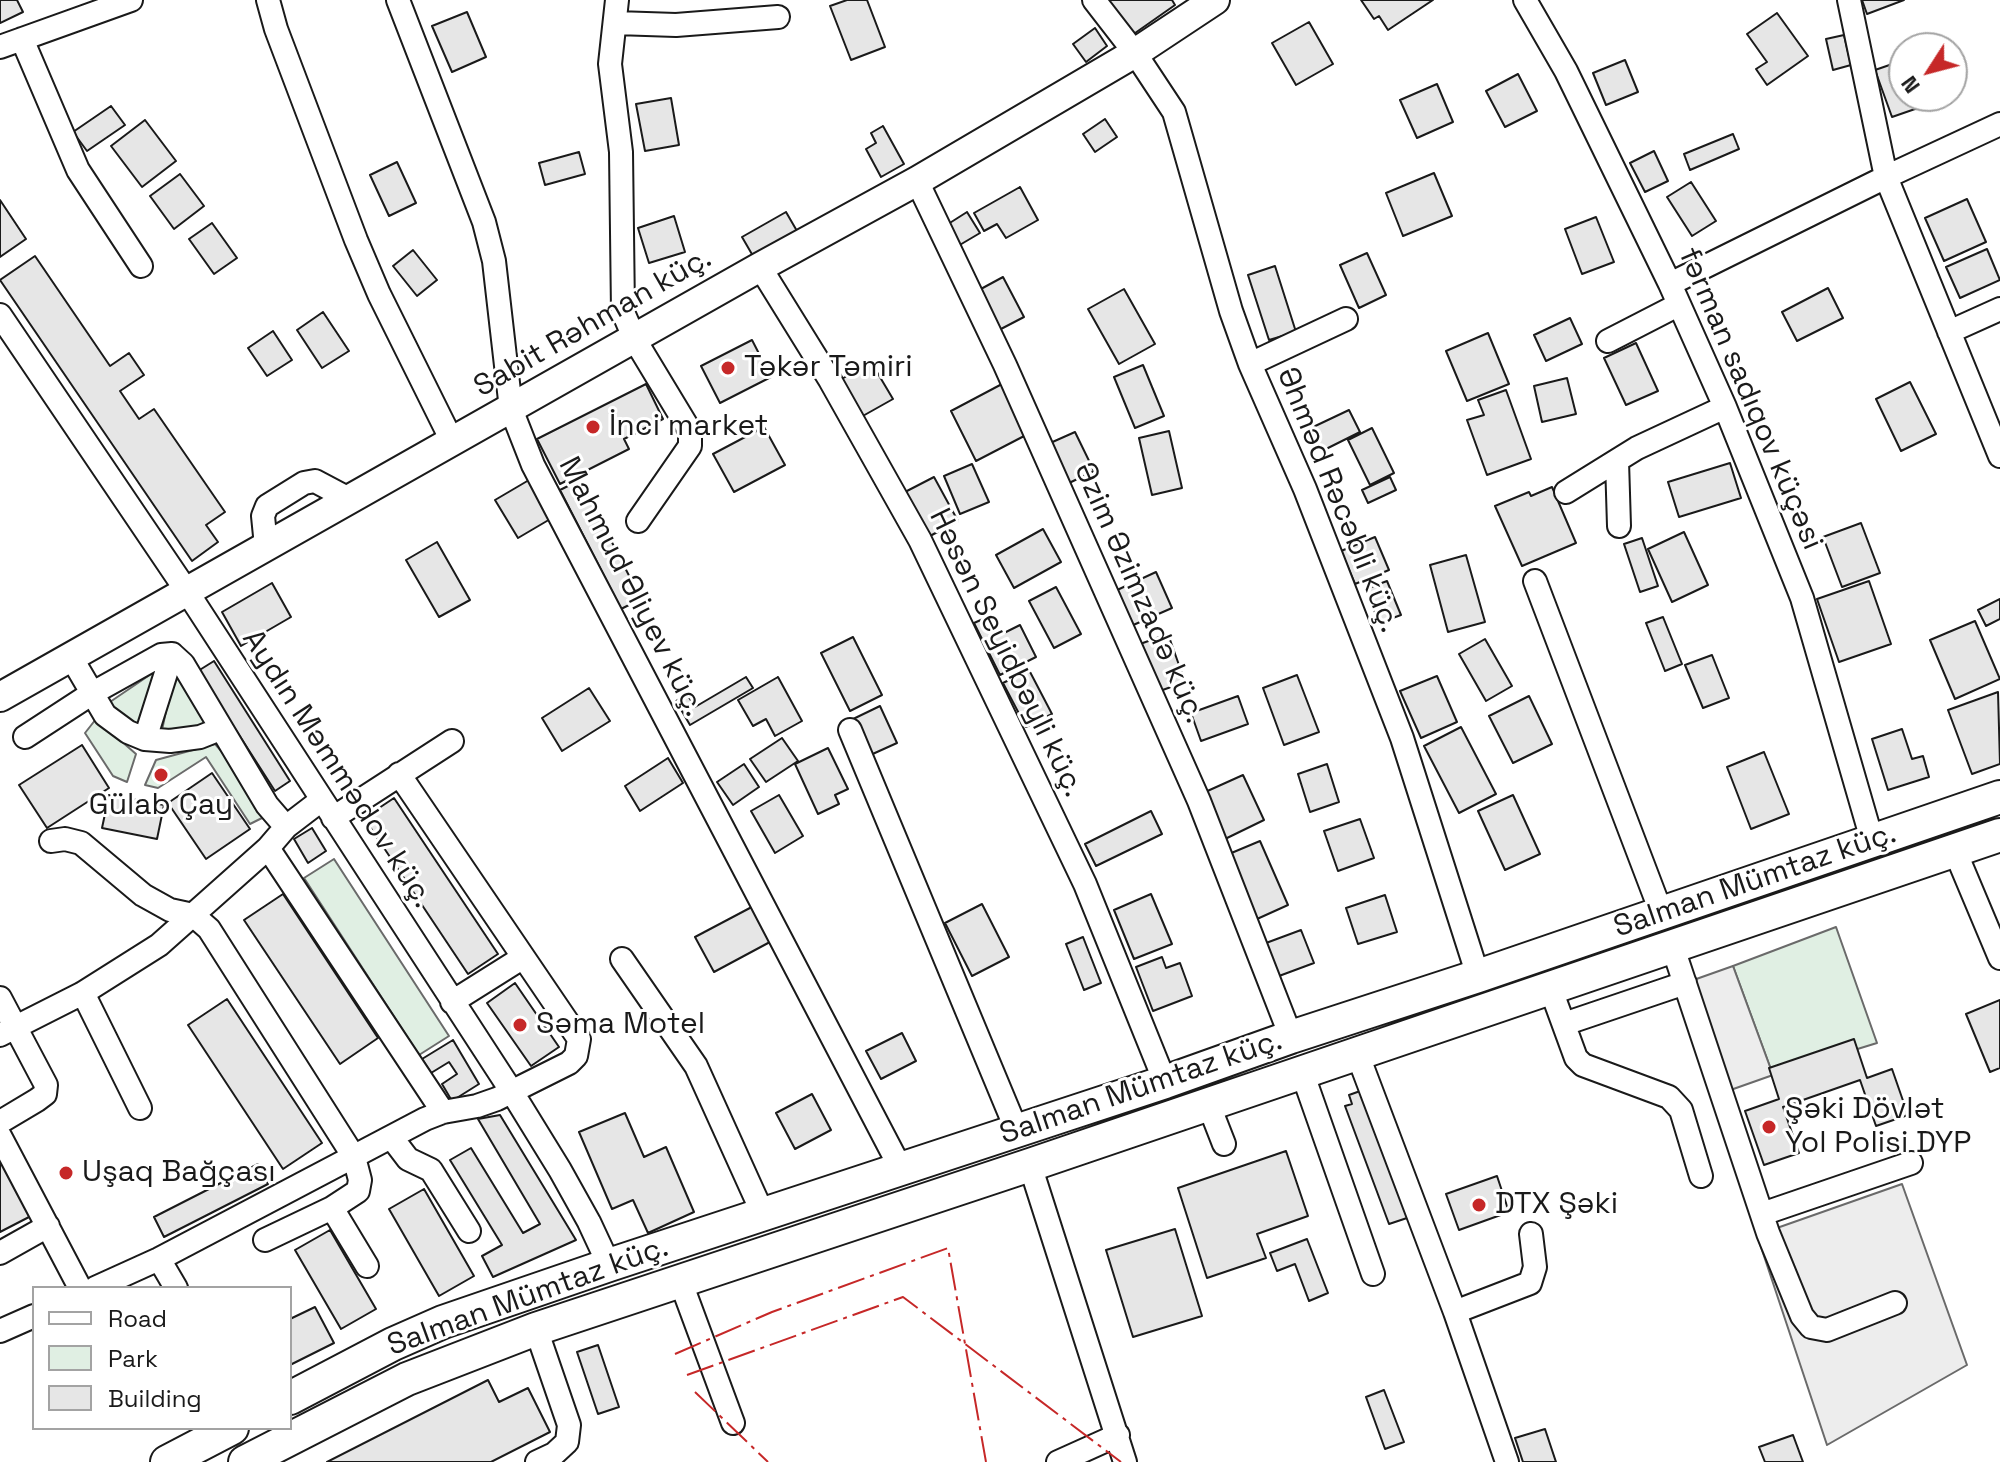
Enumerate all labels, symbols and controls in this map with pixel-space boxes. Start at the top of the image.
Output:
north arrow [1888,32,1968,112]
text: N [1895,71,1926,99]
street label: Sabit Rəhman küç. [468,240,718,406]
street label: fərman sadıqov küçəsi [1670,243,1830,555]
place label: Təkər Təmiri [744,350,913,386]
marker: Təkər Təmiri [719,359,737,377]
street label: Əhməd Rəcəbli küç. [1268,362,1408,638]
place label: İnci market [609,409,768,445]
marker: İnci market [584,418,602,436]
street label: Mahmud Əliyev küç. [550,451,712,723]
street label: Əzim Əzimzadə küç. [1065,457,1213,729]
street label: Həsən Seyidbəyli küç. [921,503,1091,803]
street label: Aydın Məmmədov küç. [234,623,440,915]
marker: Gülab Çay [152,766,170,784]
place label: Gülab Çay [89,788,233,824]
street label: Salman Mümtaz küç. [1609,816,1901,946]
place label: Səma Motel [536,1007,705,1043]
marker: Səma Motel [511,1016,529,1034]
street label: Salman Mümtaz küç. [995,1023,1287,1153]
place label: Şəki Dövlət Yol Polisi DYP [1785,1092,1971,1162]
marker: Şəki Dövlət Yol Polisi DYP [1760,1118,1778,1136]
place label: Uşaq Bağçası [82,1155,276,1191]
marker: Uşaq Bağçası [57,1164,75,1182]
place label: DTX Şəki [1495,1187,1618,1223]
marker: DTX Şəki [1470,1196,1488,1214]
street label: Salman Mümtaz küç. [383,1229,673,1365]
legend [32,1286,292,1430]
text: Road [108,1303,167,1334]
text: Park [108,1343,158,1374]
text: Building [108,1383,202,1414]

